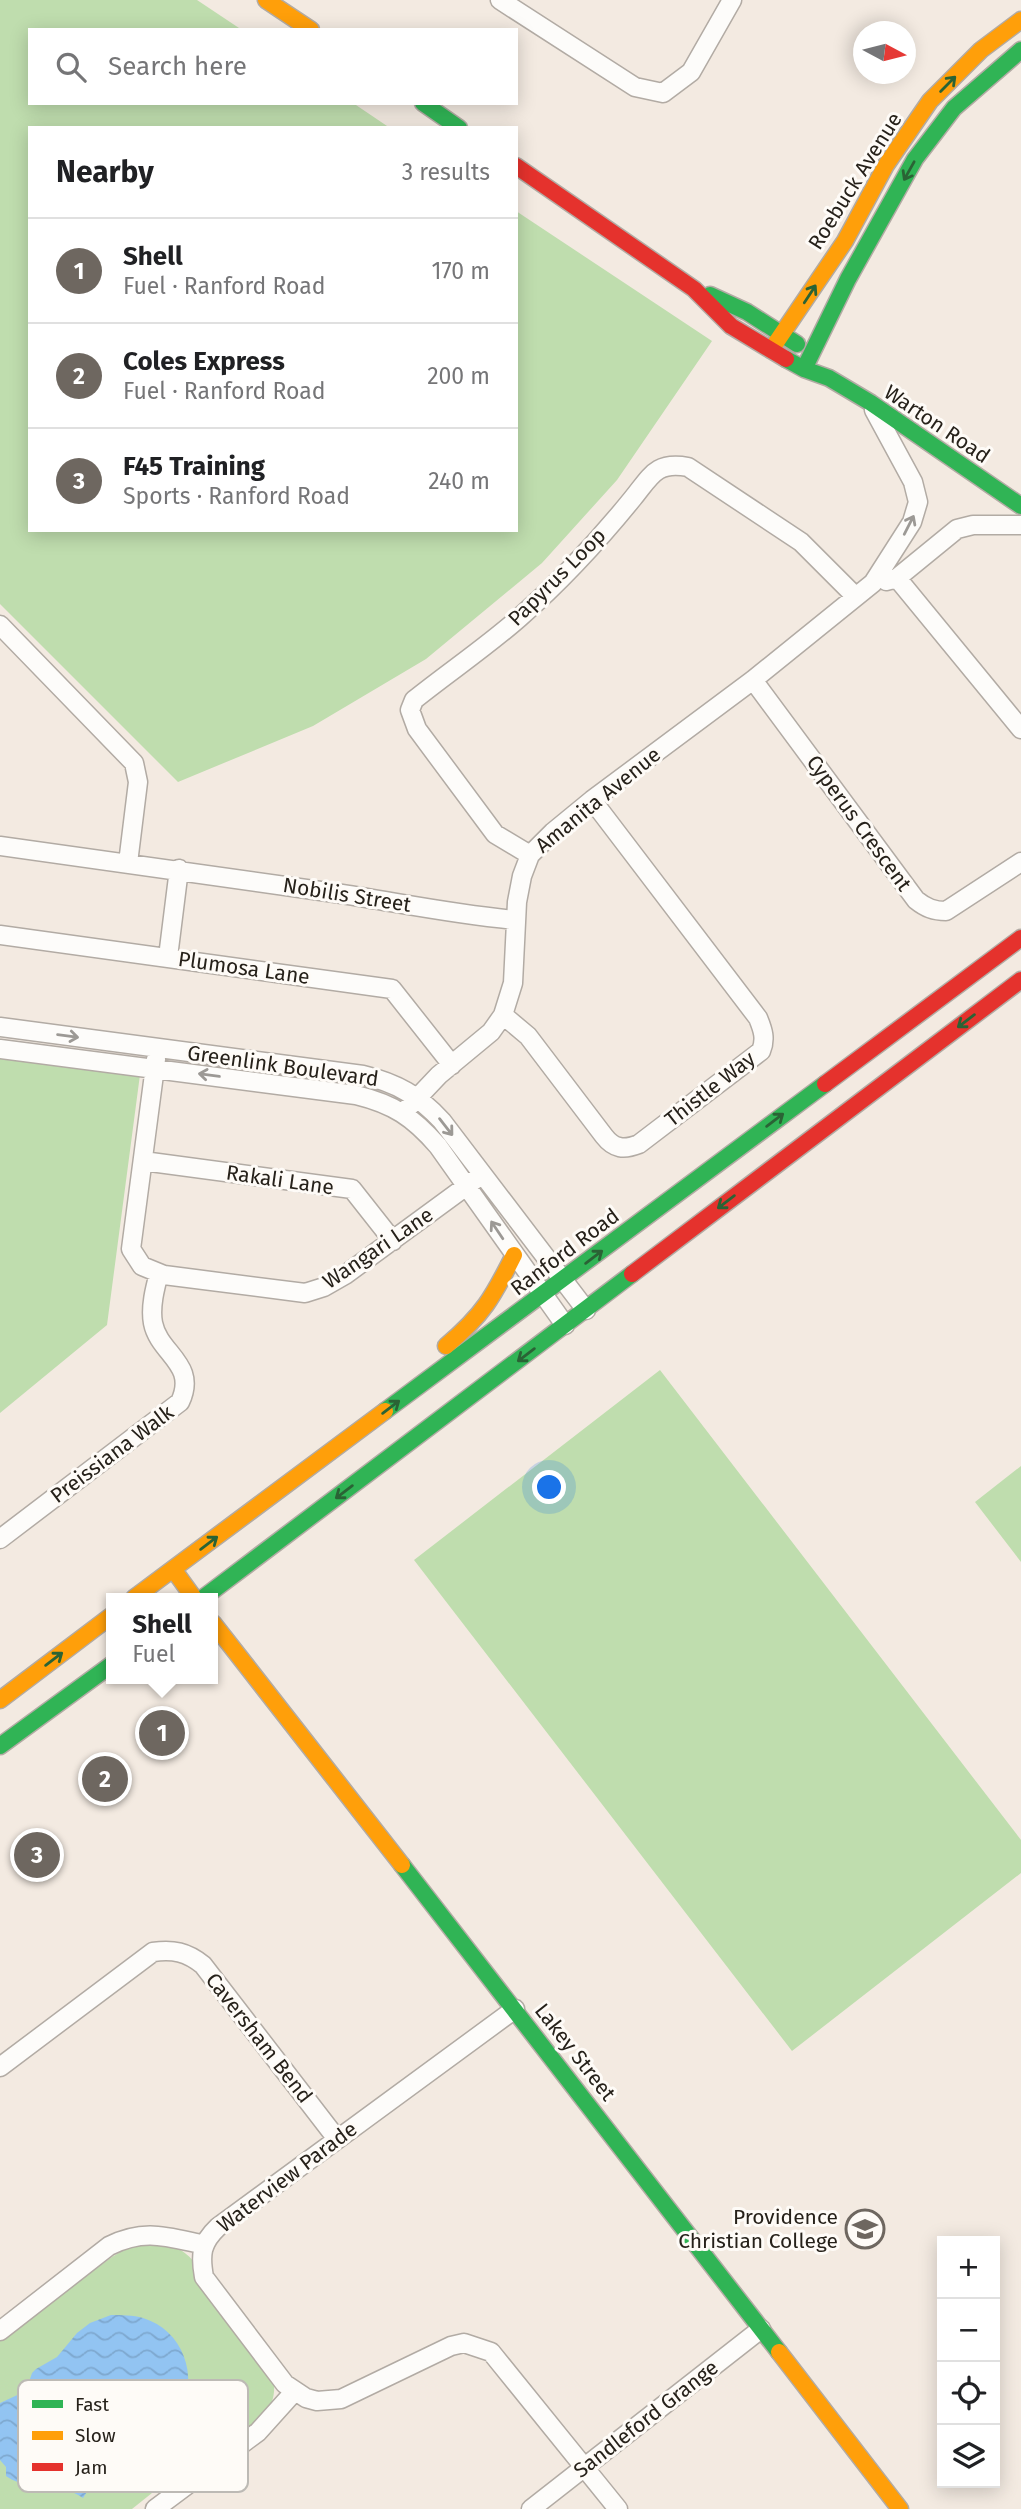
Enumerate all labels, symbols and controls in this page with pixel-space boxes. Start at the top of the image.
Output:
north arrow [853,21,916,84]
search box [28,28,518,105]
icon: search [52,48,90,86]
text: Search here [108,51,247,82]
one-way arrow [939,76,956,93]
street label: Roebuck Avenue [802,108,908,254]
text: Nearby [56,154,154,190]
text: 3 results [402,158,490,186]
one-way arrow [902,160,915,181]
text: Shell [123,241,183,272]
text: 1 [74,257,84,285]
text: 170 m [431,257,490,285]
text: Fuel · Ranford Road [123,272,325,300]
one-way arrow [803,284,817,304]
text: Coles Express [123,346,285,377]
text: 2 [73,362,85,390]
text: 200 m [427,362,490,390]
text: Fuel · Ranford Road [123,377,325,405]
street label: Warton Road [879,379,995,469]
text: F45 Training [123,451,265,482]
text: 3 [73,467,85,495]
text: 240 m [428,467,490,495]
text: Sports · Ranford Road [123,482,350,510]
one-way arrow [902,515,916,536]
street label: Papyrus Loop [503,523,611,631]
street label: Amanita Avenue [530,741,666,859]
street label: Cyperus Crescent [801,750,917,896]
street label: Nobilis Street [281,872,413,918]
street label: Plumosa Lane [177,946,311,990]
one-way arrow [958,1013,976,1028]
one-way arrow [56,1029,79,1042]
street label: Greenlink Boulevard [186,1040,380,1092]
street label: Thistle Way [660,1045,761,1132]
one-way arrow [198,1069,221,1082]
one-way arrow [765,1112,784,1127]
one-way arrow [439,1117,454,1136]
street label: Rakali Lane [224,1160,336,1200]
one-way arrow [718,1195,736,1210]
street label: Wangari Lane [318,1202,438,1294]
street label: Ranford Road [506,1203,624,1301]
one-way arrow [490,1221,504,1240]
one-way arrow [584,1249,602,1264]
one-way arrow [517,1348,536,1362]
street label: Preissiana Walk [45,1399,179,1509]
one-way arrow [382,1400,401,1415]
your location [532,1470,566,1504]
one-way arrow [335,1484,354,1499]
one-way arrow [199,1535,217,1550]
popup [106,1593,218,1684]
text: Shell [132,1609,192,1640]
text: Fuel [132,1640,175,1668]
one-way arrow [45,1652,64,1667]
pin: 1 [139,1707,185,1759]
pin: 2 [82,1753,128,1805]
pin: 3 [14,1829,60,1881]
street label: Caversham Bend [200,1968,318,2108]
street label: Lakey Street [529,1998,621,2106]
street label: Waterview Parade [212,2116,362,2238]
place label: Providence Christian College [678,2204,838,2254]
school or university icon: Providence Christian College [844,2208,886,2250]
map controls [937,2236,1000,2488]
button: + [937,2236,1000,2299]
button: − [937,2299,1000,2362]
street label: Sandleford Grange [569,2354,723,2484]
button: locate [937,2362,1000,2425]
legend [18,2380,248,2492]
text: Fast [75,2393,109,2416]
text: Slow [75,2424,116,2447]
button: layers [937,2425,1000,2488]
text: Jam [75,2456,107,2479]

